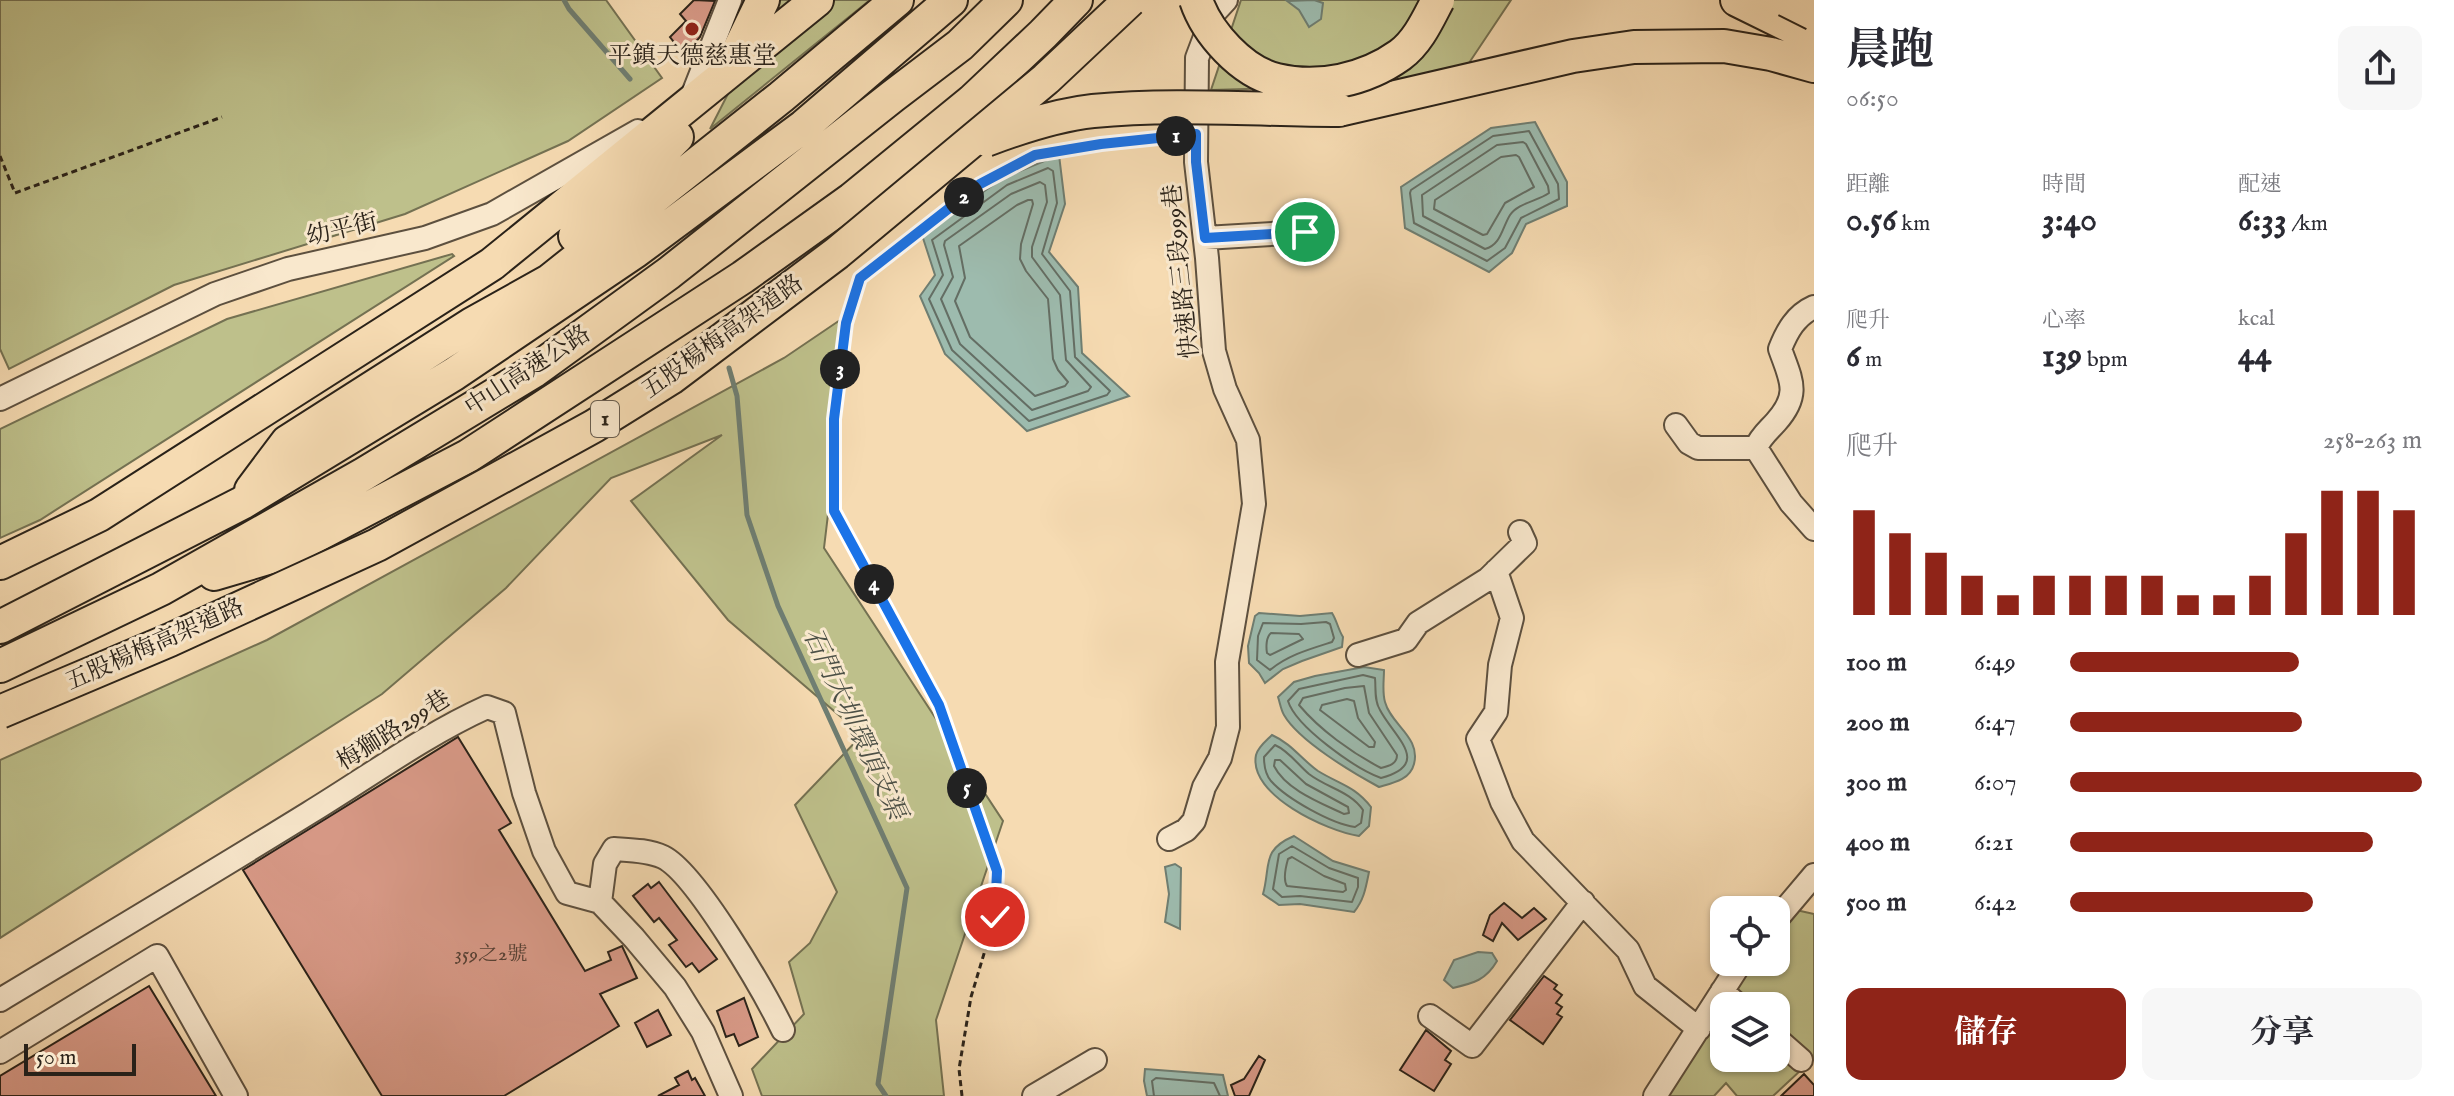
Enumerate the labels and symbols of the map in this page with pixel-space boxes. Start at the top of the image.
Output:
marker: 平鎮天德慈惠堂 [683,20,701,38]
place label: 平鎮天德慈惠堂 [608,41,776,72]
pin: 1 [1156,116,1196,156]
pin: 2 [944,177,984,217]
street label: 快速路三段999巷 [1157,182,1207,360]
pin [1271,198,1339,266]
street label: 幼平街 [303,207,381,253]
street label: 五股楊梅高架道路 [636,268,810,406]
street label: 中山高速公路 [459,319,597,423]
pin: 3 [820,349,860,389]
road number: 1 [591,401,619,437]
pin: 4 [854,564,894,604]
street label: 五股楊梅高架道路 [61,592,249,698]
water label: 石門大圳環頂支渠 [795,623,914,828]
street label: 梅獅路299巷 [331,684,457,778]
pin: 5 [947,768,987,808]
pin [961,883,1029,951]
house number: 359之2號 [455,942,527,967]
scale bar [24,1040,136,1076]

